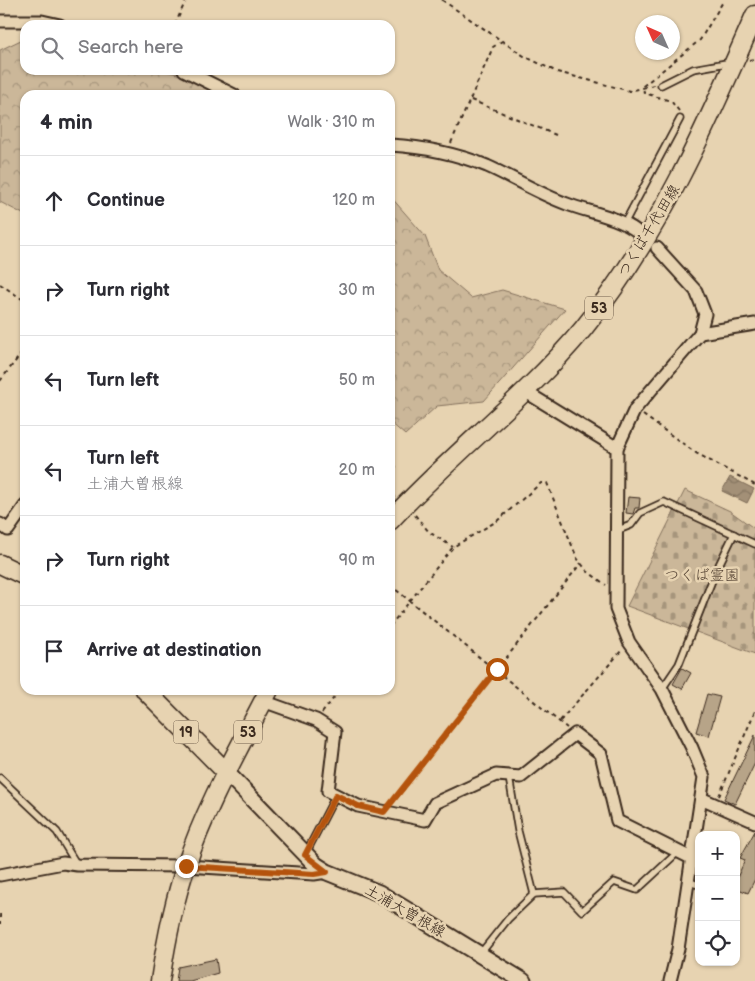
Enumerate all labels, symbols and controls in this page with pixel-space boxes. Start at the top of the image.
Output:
north arrow [635,15,680,60]
search box [20,20,395,75]
icon: search [38,34,66,62]
text: Search here [78,36,183,59]
text: 4 min [40,110,93,135]
text: Walk · 310 m [287,113,375,132]
street label: つくば千代田線 [614,181,684,281]
icon: ahead [40,187,68,215]
text: Continue [87,189,165,212]
text: 120 m [332,191,375,210]
icon: right [40,277,68,305]
text: Turn right [87,279,170,302]
text: 30 m [338,281,375,300]
road number: 53 [585,296,613,320]
icon: left [40,367,68,395]
text: Turn left [87,369,159,392]
text: 50 m [339,371,375,390]
text: Turn left [87,447,159,470]
icon: left [40,457,68,485]
text: 20 m [339,461,375,480]
text: 土浦大曽根線 [87,475,183,494]
icon: right [40,547,68,575]
text: Turn right [87,549,170,572]
text: 90 m [339,551,375,570]
park label: つくば霊園 [664,566,740,585]
icon: arrive [40,637,68,665]
text: Arrive at destination [87,639,262,662]
route start [486,658,509,681]
road number: 19 [174,720,198,744]
road number: 53 [234,720,262,744]
map controls [695,831,740,966]
button: + [695,831,740,876]
route end [175,855,198,878]
button: − [695,876,740,921]
street label: 土浦大曽根線 [361,880,449,942]
button: locate [695,921,740,966]

